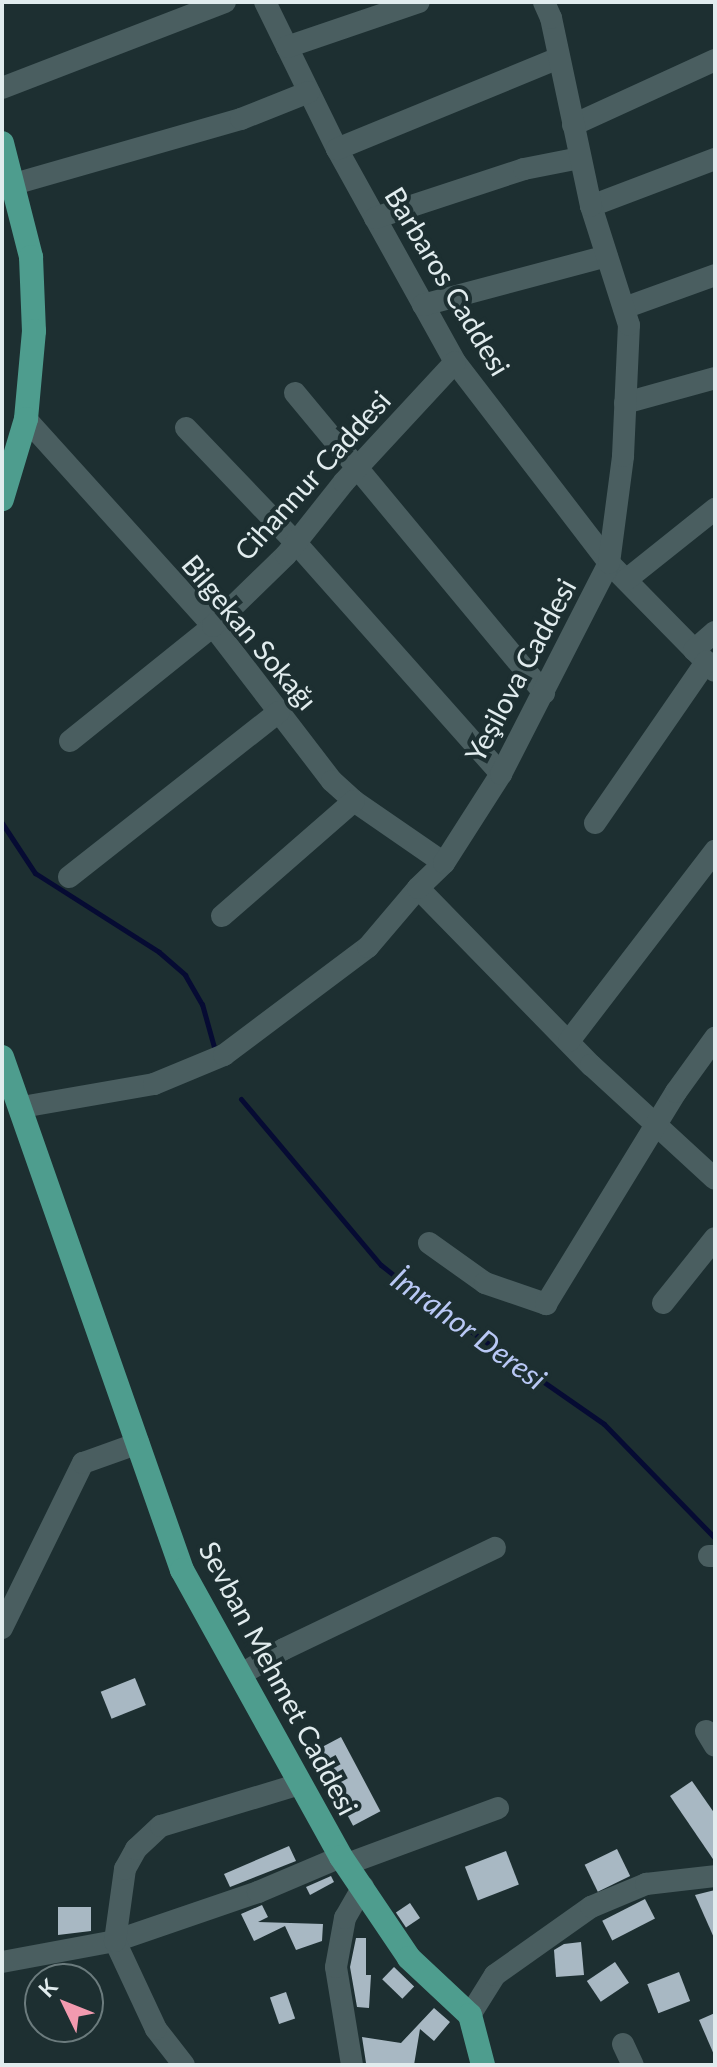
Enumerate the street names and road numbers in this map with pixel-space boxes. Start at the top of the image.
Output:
street label: Barbaros Caddesi [378,181,518,381]
street label: Cihannur Caddesi [227,383,397,567]
street label: Bilgekan Sokağı [176,548,324,716]
street label: Yeşilova Caddesi [458,573,582,767]
street label: Sevban Mehmet Caddesi [193,1535,365,1821]

